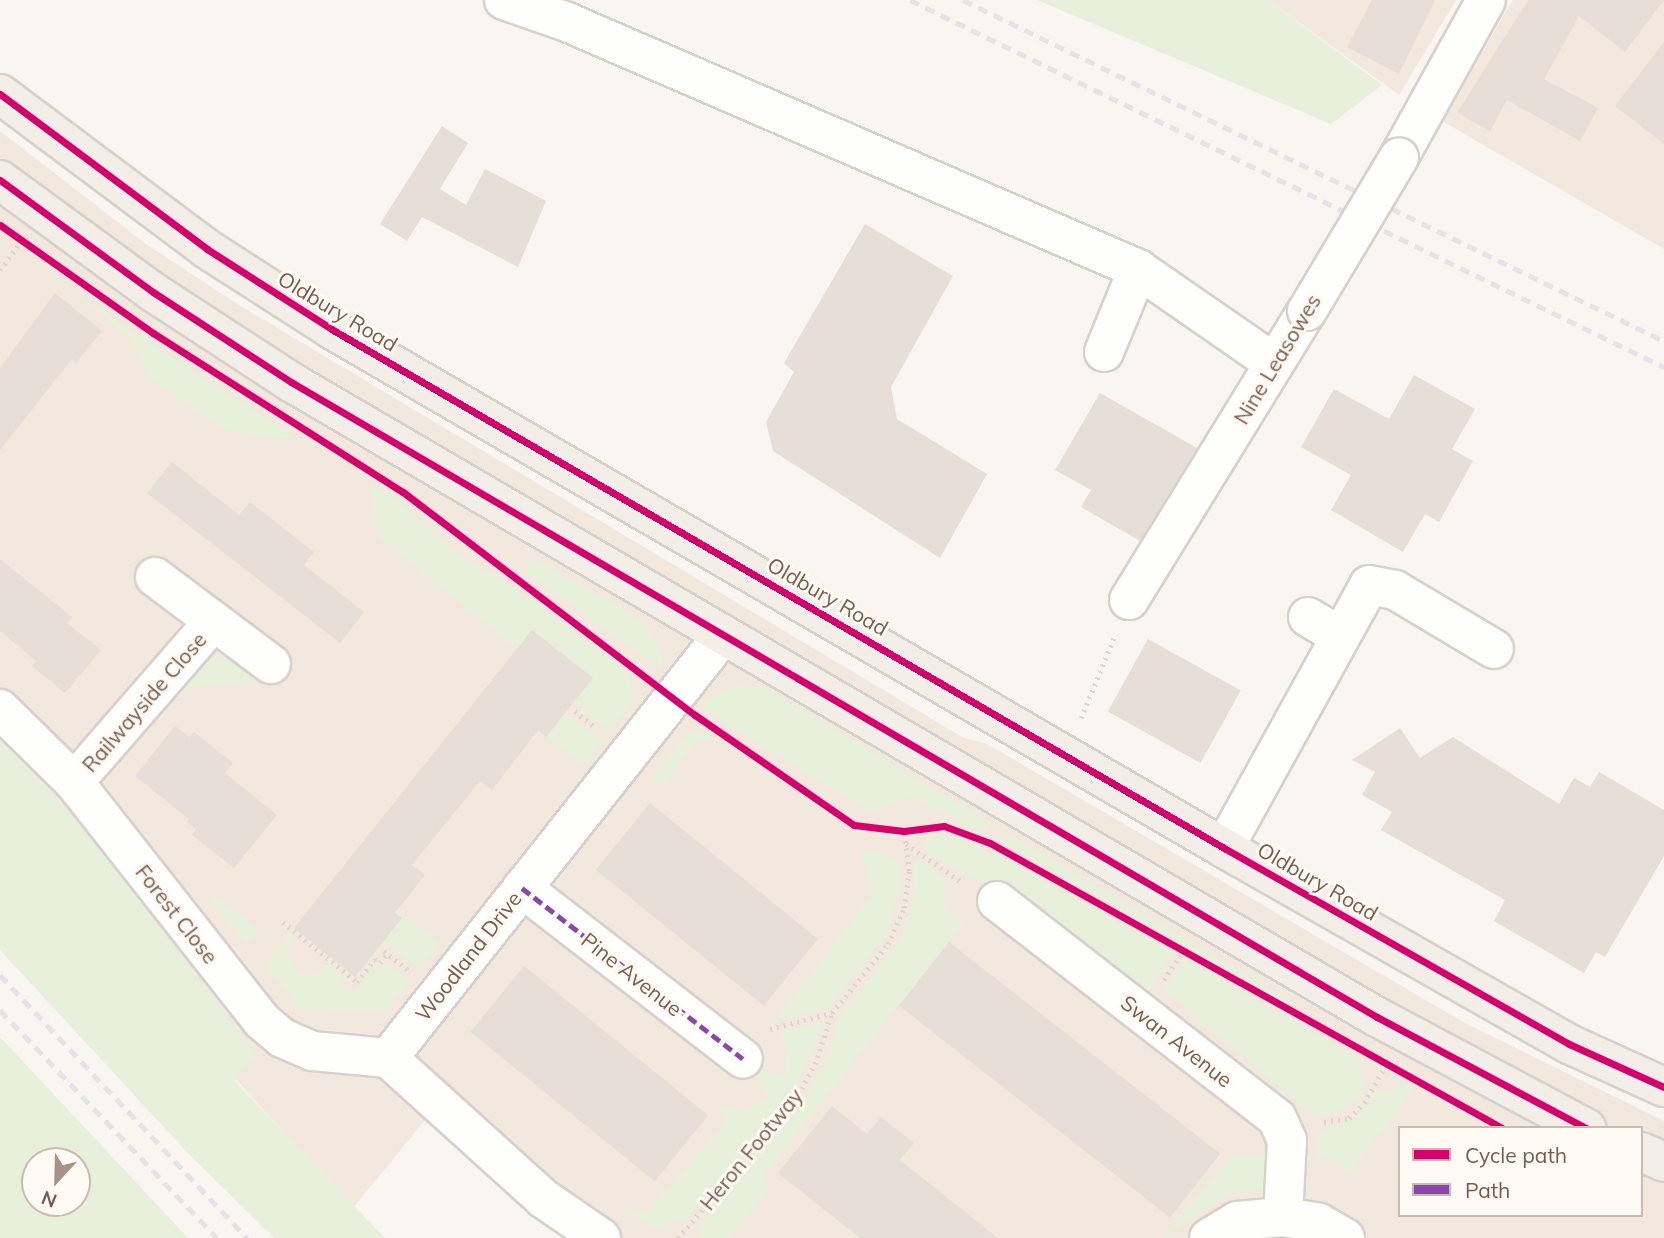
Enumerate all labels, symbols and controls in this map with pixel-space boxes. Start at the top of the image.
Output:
street label: Oldbury Road [274,265,402,357]
street label: Nine Leasowes [1228,289,1326,429]
street label: Oldbury Road [763,551,893,641]
street label: Railwayside Close [77,627,211,777]
street label: Oldbury Road [1253,836,1383,926]
street label: Forest Close [131,859,223,969]
street label: Woodland Drive [410,886,526,1026]
street label: Pine Avenue [577,927,687,1021]
street label: Swan Avenue [1116,990,1238,1092]
street label: Heron Footway [694,1083,808,1215]
legend [1398,1126,1643,1217]
text: Cycle path [1465,1142,1567,1168]
north arrow [21,1147,91,1217]
text: Path [1465,1177,1510,1203]
text: N [38,1186,60,1213]

